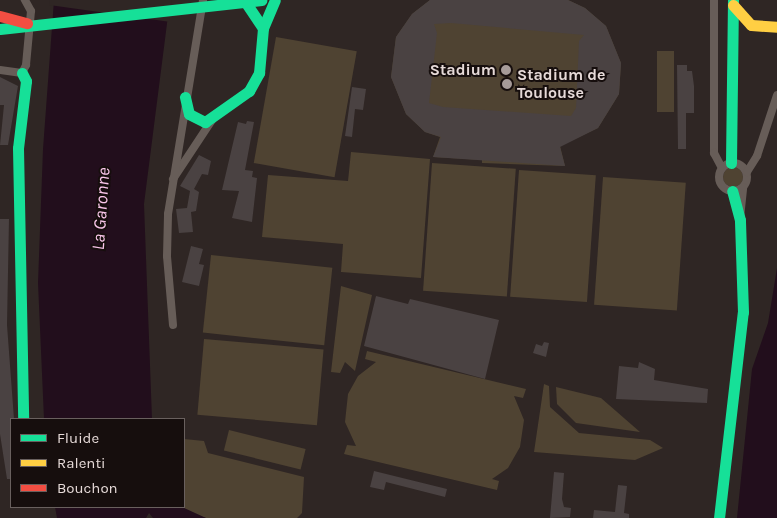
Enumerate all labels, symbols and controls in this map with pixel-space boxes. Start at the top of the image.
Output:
place label: Stadium [430,60,496,80]
marker: Stadium [500,64,512,76]
place label: Stadium de Toulouse [517,65,606,103]
marker: Stadium de Toulouse [501,78,513,90]
water label: La Garonne [87,167,115,251]
legend [10,418,185,508]
text: Fluide [57,429,99,447]
text: Ralenti [57,454,106,472]
text: Bouchon [57,479,118,497]

